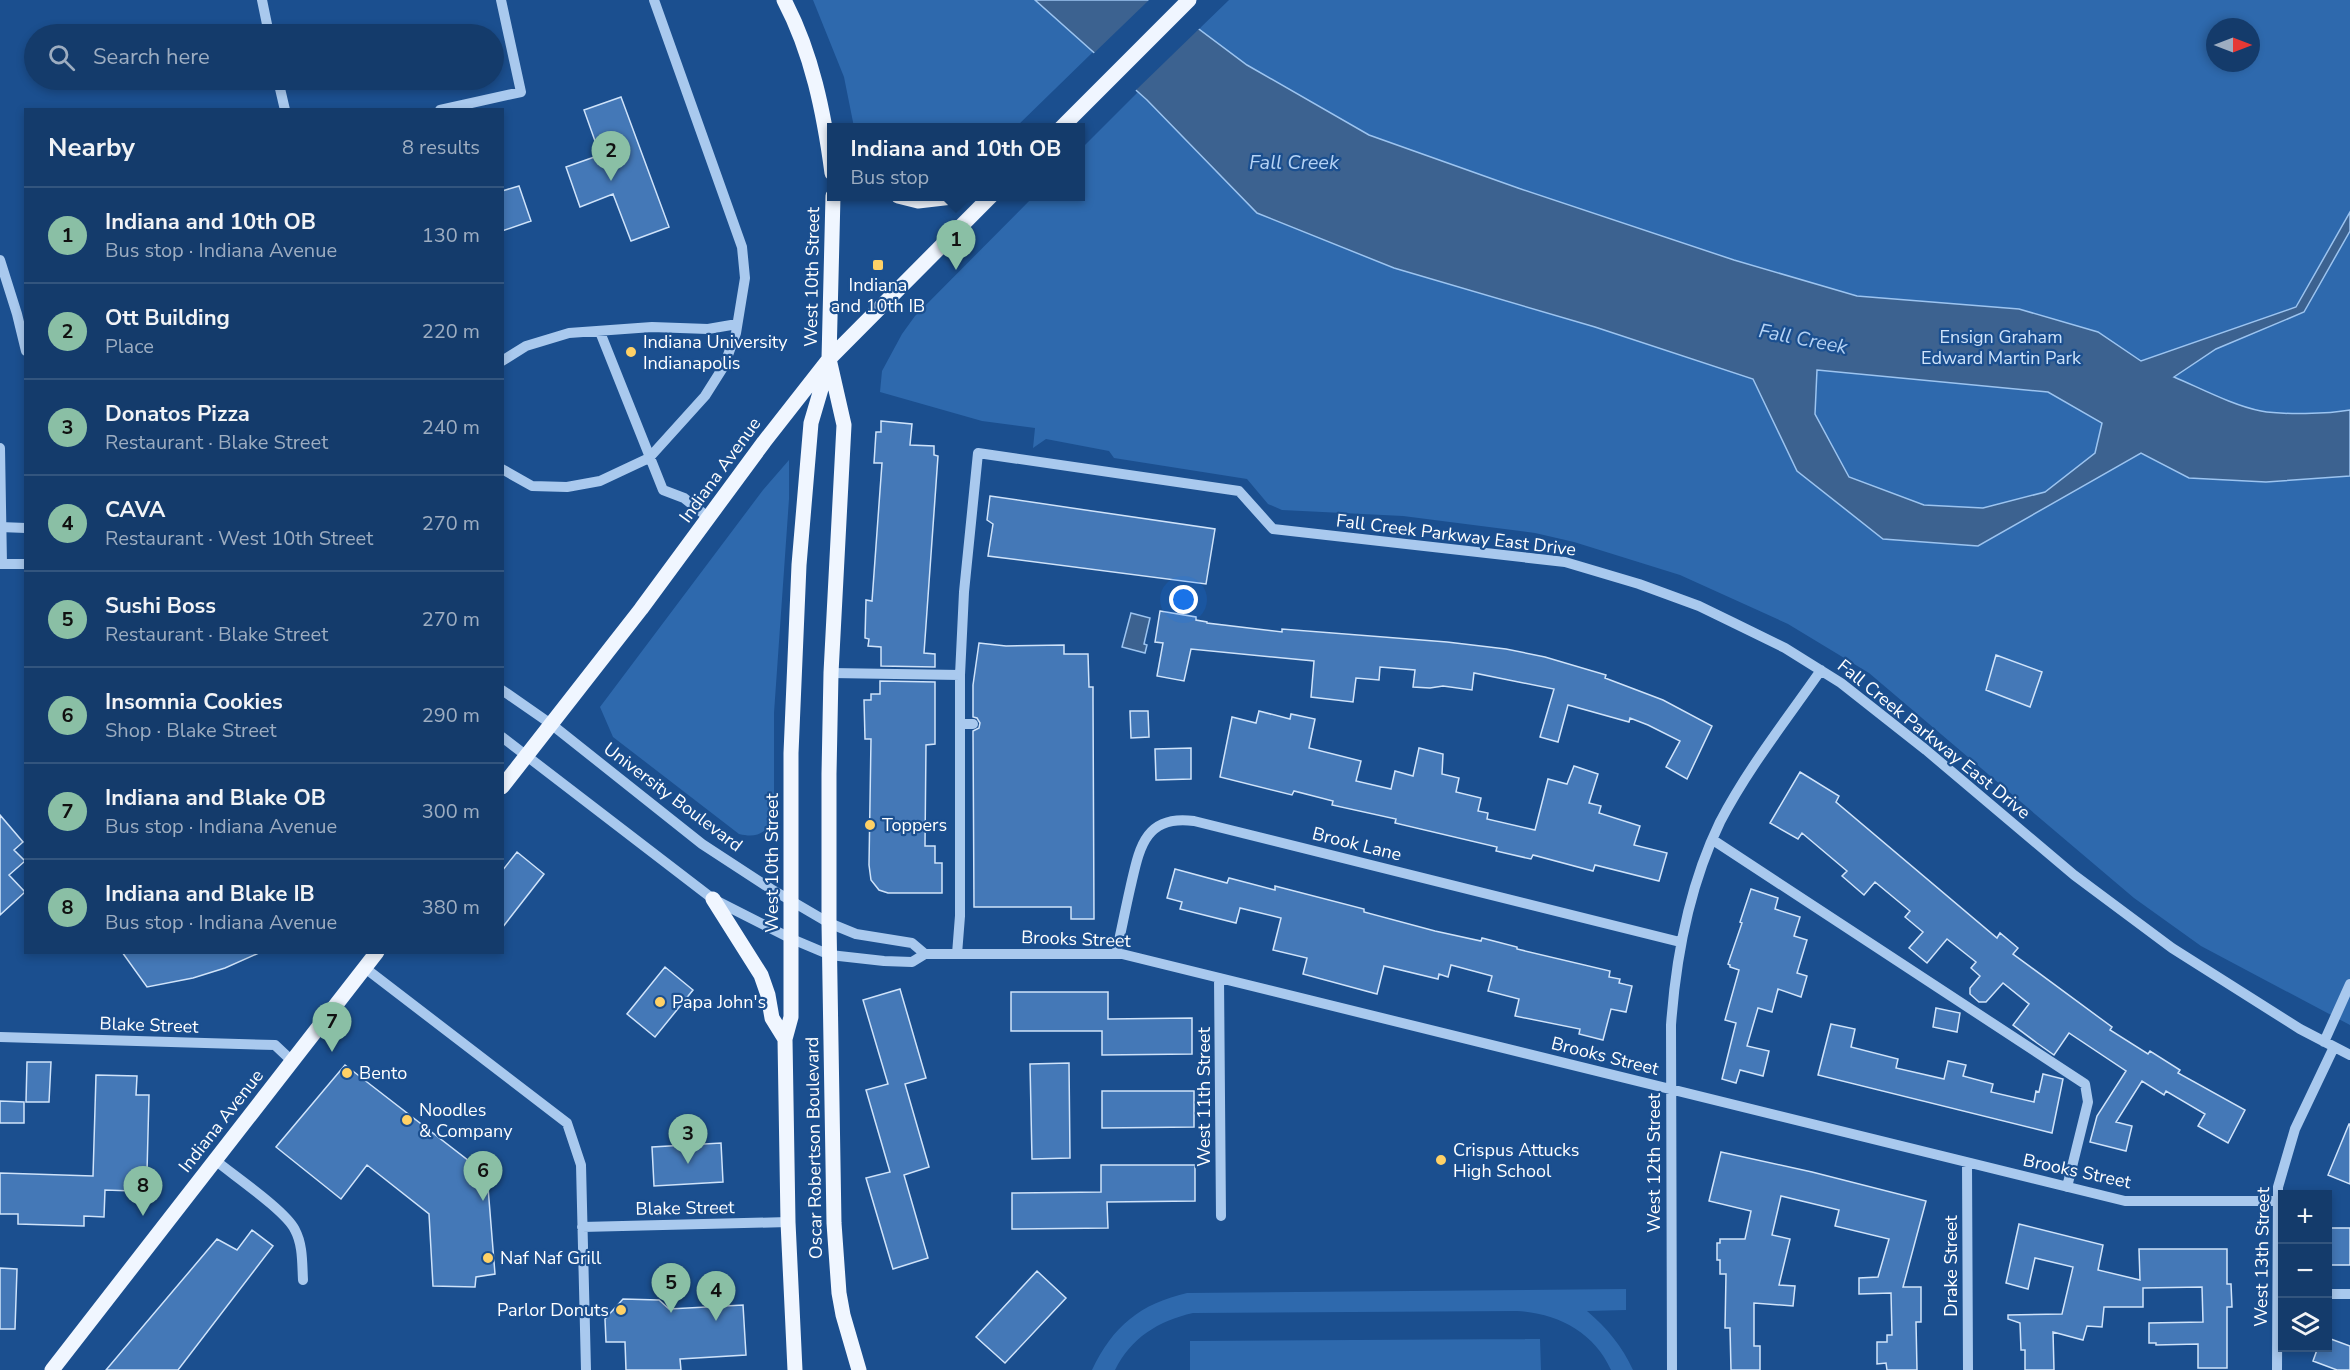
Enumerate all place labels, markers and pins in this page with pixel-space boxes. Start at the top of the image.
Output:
pin: 2 [592,132,630,181]
pin: 1 [936,220,976,270]
marker: Indiana and 10th IB [871,258,885,272]
place label: Indiana and 10th IB [831,273,925,318]
place label: Indiana University Indianapolis [643,330,788,375]
marker: Indiana University Indianapolis [624,345,638,359]
place label: Toppers [882,813,947,837]
marker: Toppers [863,818,877,832]
place label: Papa John's [672,990,766,1014]
marker: Papa John's [653,995,667,1009]
pin: 7 [312,1002,352,1052]
place label: Bento [359,1061,407,1085]
marker: Bento [340,1066,354,1080]
place label: Noodles & Company [419,1098,513,1143]
marker: Noodles & Company [400,1113,414,1127]
pin: 3 [668,1114,708,1164]
place label: Crispus Attucks High School [1453,1138,1579,1183]
pin: 6 [464,1152,502,1201]
marker: Crispus Attucks High School [1434,1153,1448,1167]
pin: 8 [124,1166,162,1216]
place label: Naf Naf Grill [500,1246,602,1270]
marker: Naf Naf Grill [481,1251,495,1265]
pin: 5 [652,1264,690,1313]
pin: 4 [696,1272,736,1321]
place label: Parlor Donuts [497,1298,609,1322]
marker: Parlor Donuts [614,1303,628,1317]

